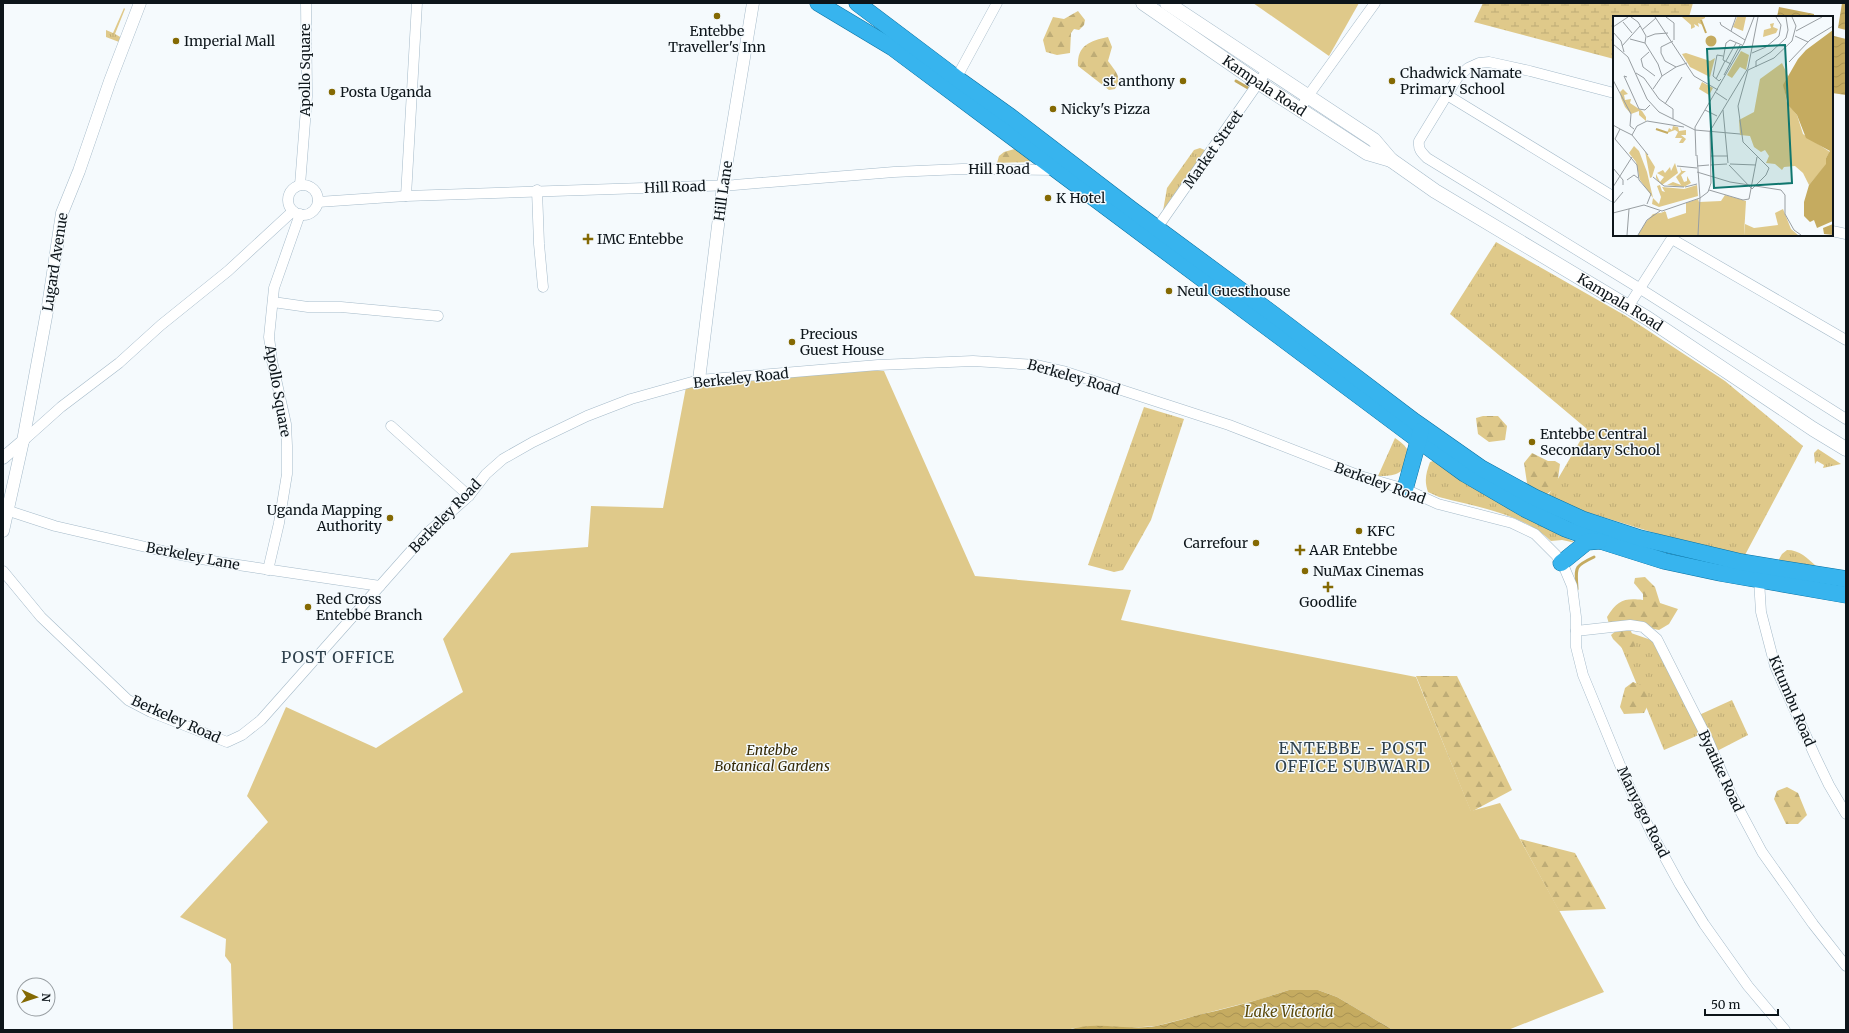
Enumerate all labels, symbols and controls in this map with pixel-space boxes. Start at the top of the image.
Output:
marker: Entebbe Traveller's Inn [712,11,722,21]
inset map [1613,16,1833,236]
place label: Entebbe Traveller's Inn [668,22,766,56]
street label: Apollo Square [296,23,314,118]
place label: Imperial Mall [184,32,276,50]
marker: Imperial Mall [171,36,181,46]
street label: Kampala Road [1219,52,1310,120]
place label: Chadwick Namate Primary School [1400,64,1522,98]
place label: st anthony [1103,72,1176,90]
marker: st anthony [1178,76,1188,86]
marker: Chadwick Namate Primary School [1387,76,1397,86]
place label: Posta Uganda [340,83,432,101]
marker: Posta Uganda [327,87,337,97]
place label: Nicky's Pizza [1061,100,1151,118]
marker: Nicky's Pizza [1048,104,1058,114]
street label: Market Street [1179,106,1247,192]
street label: Hill Lane [710,160,736,222]
street label: Hill Road [968,160,1030,178]
street label: Hill Road [644,177,707,197]
place label: K Hotel [1056,189,1106,207]
marker: K Hotel [1043,193,1053,203]
street label: Lugard Avenue [38,211,72,313]
place label: IMC Entebbe [597,230,683,248]
marker: IMC Entebbe [582,233,594,245]
street label: Kampala Road [1574,269,1667,335]
place label: Neul Guesthouse [1177,282,1290,300]
marker: Neul Guesthouse [1164,286,1174,296]
place label: Precious Guest House [800,325,884,359]
marker: Precious Guest House [787,337,797,347]
street label: Apollo Square [261,343,295,438]
street label: Berkeley Road [1025,355,1123,399]
street label: Berkeley Road [692,364,790,392]
place label: Entebbe Central Secondary School [1540,425,1661,459]
marker: Entebbe Central Secondary School [1527,437,1537,447]
street label: Berkeley Road [1332,458,1429,508]
street label: Berkeley Road [405,475,485,557]
place label: Uganda Mapping Authority [267,501,383,535]
marker: Uganda Mapping Authority [385,513,395,523]
place label: KFC [1367,522,1395,540]
marker: KFC [1354,526,1364,536]
place label: Carrefour [1183,534,1248,552]
street label: Berkeley Lane [145,538,241,574]
marker: Carrefour [1251,538,1261,548]
place label: AAR Entebbe [1308,541,1397,559]
marker: AAR Entebbe [1294,544,1306,556]
place label: NuMax Cinemas [1313,562,1424,580]
marker: NuMax Cinemas [1300,566,1310,576]
marker: Goodlife [1323,582,1333,592]
place label: Red Cross Entebbe Branch [316,590,423,624]
place label: Goodlife [1299,593,1357,611]
marker: Red Cross Entebbe Branch [303,602,313,612]
district label: POST OFFICE [281,647,395,667]
street label: Kitumbu Road [1765,653,1819,750]
street label: Berkeley Road [129,691,224,747]
street label: Byatike Road [1694,727,1748,815]
district label: ENTEBBE - POST OFFICE SUBWARD [1275,738,1431,776]
park label: Entebbe Botanical Gardens [714,741,830,775]
street label: Manyago Road [1613,763,1673,861]
north arrow [16,977,56,1017]
scale bar [1705,991,1778,1017]
text: N [39,993,53,1003]
text: 50 m [1711,997,1740,1012]
water label: Lake Victoria [1244,1002,1334,1021]

